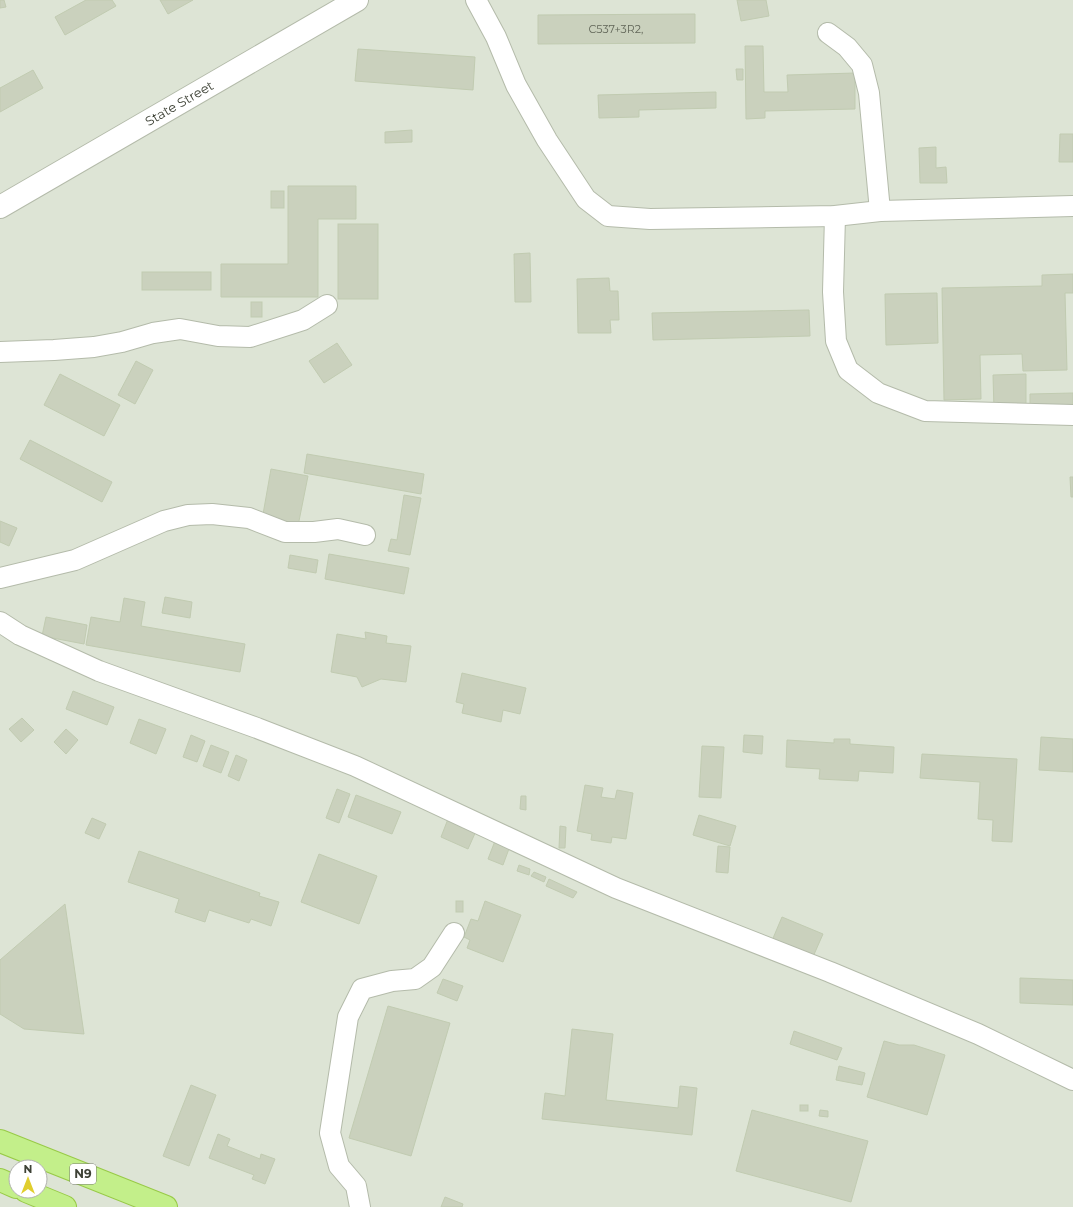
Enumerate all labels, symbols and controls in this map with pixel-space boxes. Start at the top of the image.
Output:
house number: C537+3R2, [589,22,643,36]
street label: State Street [142,77,216,129]
north arrow [8,1159,48,1199]
text: N [24,1162,32,1176]
road number: N9 [70,1164,96,1184]

